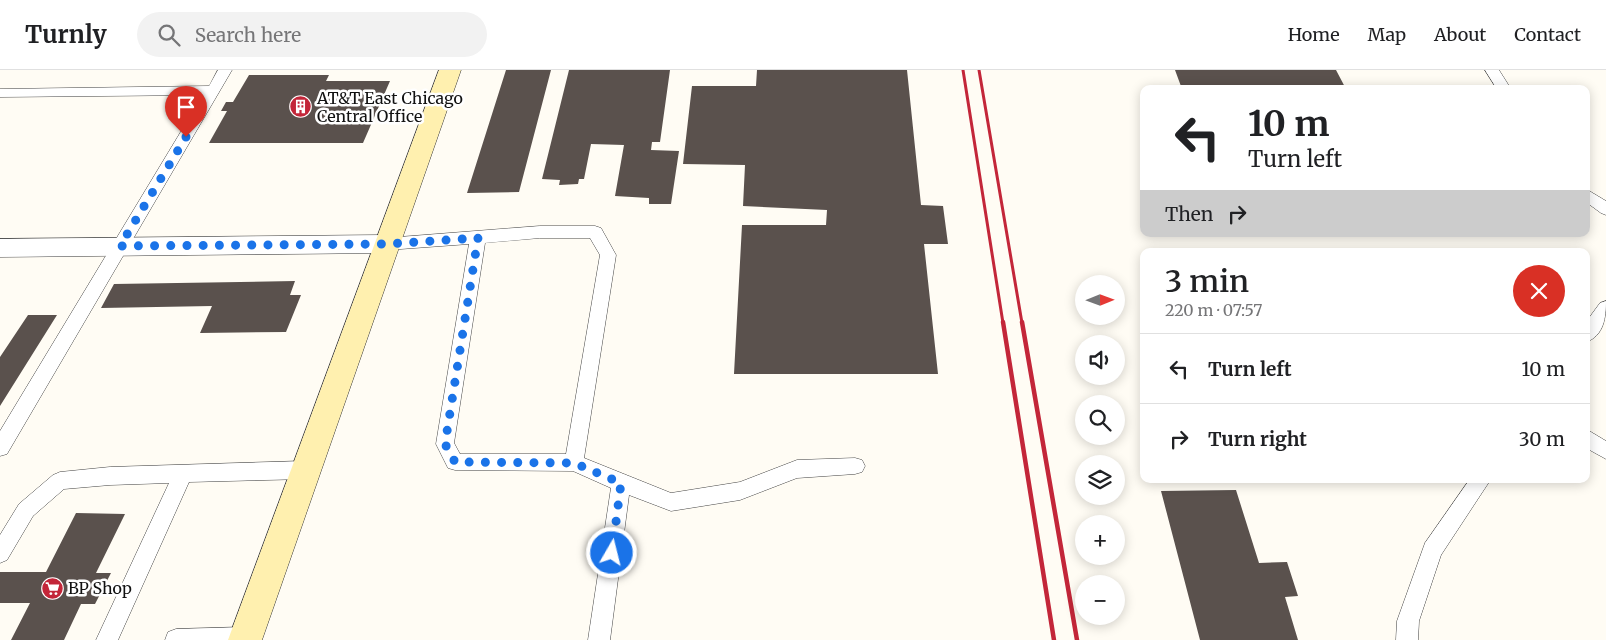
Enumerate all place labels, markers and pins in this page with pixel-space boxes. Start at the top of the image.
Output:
pin [165,86,207,137]
place label: AT&T East Chicago Central Office [316,88,463,126]
building icon: AT&T East Chicago Central Office [289,95,313,119]
supermarket icon: BP Shop [40,576,64,600]
place label: BP Shop [68,578,132,598]

